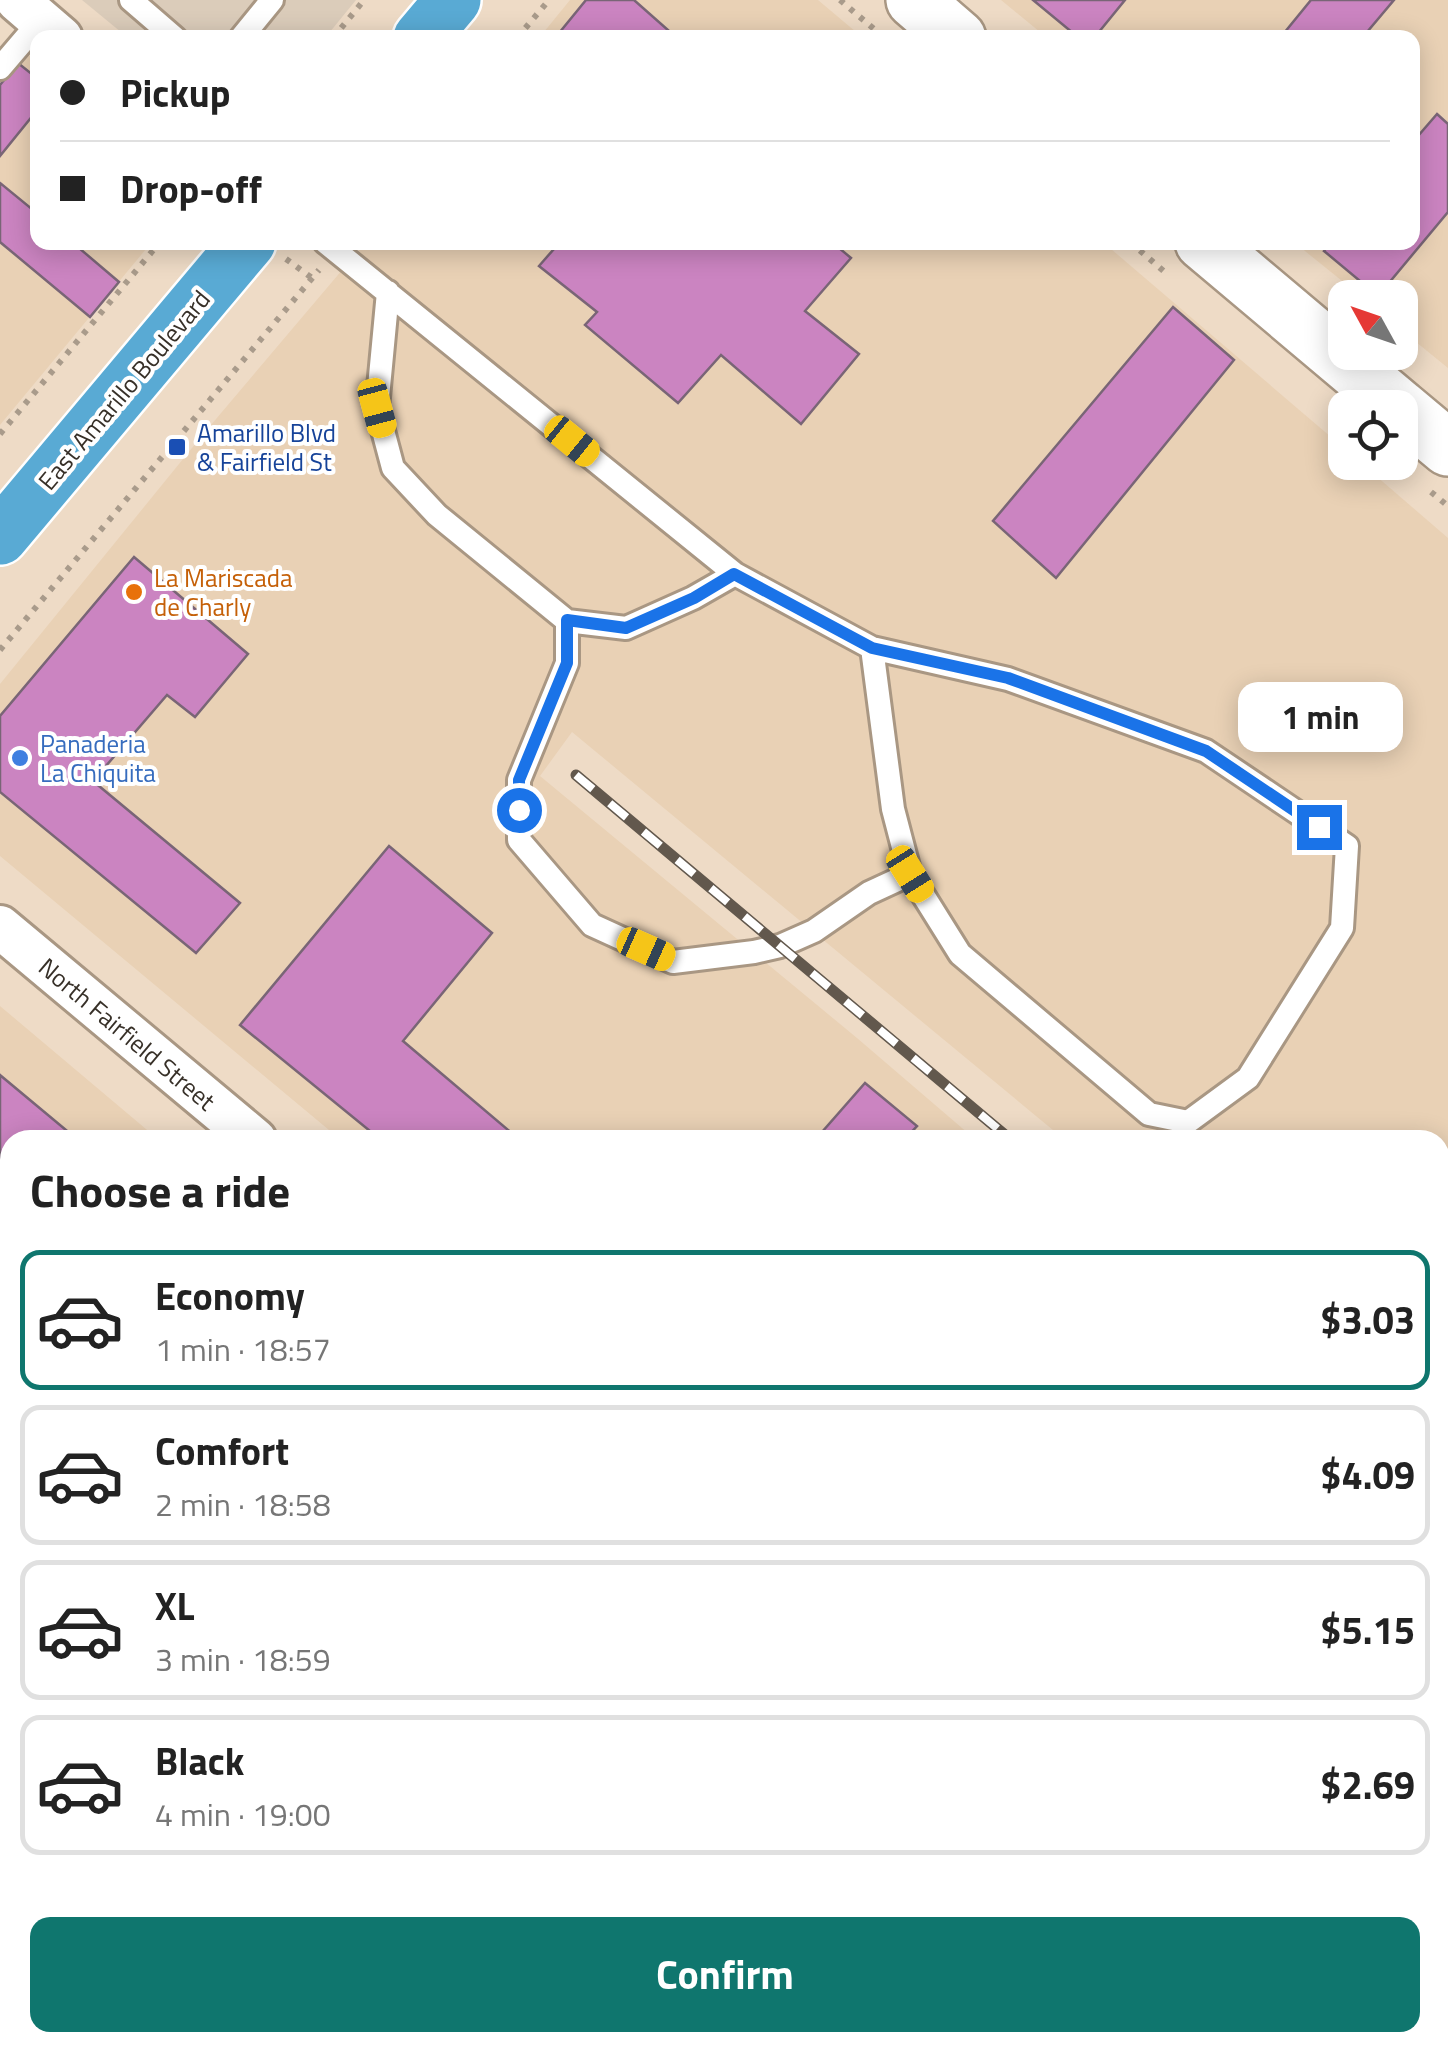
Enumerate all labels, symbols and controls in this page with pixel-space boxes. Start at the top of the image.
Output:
text: Pickup [120,64,230,122]
text: Drop-off [120,160,262,218]
north arrow [1328,280,1418,370]
map controls [1328,280,1418,480]
street label: East Amarillo Boulevard [29,282,219,498]
car [355,375,399,441]
button: locate [1328,390,1418,480]
car [539,410,605,472]
place label: Amarillo Blvd & Fairfield St [197,414,336,481]
marker: Amarillo Blvd & Fairfield St [166,436,188,458]
place label: La Mariscada de Charly [154,559,293,626]
marker: La Mariscada de Charly [123,581,145,603]
callout: 1 min [1236,682,1402,752]
text: 1 min [1282,693,1359,741]
place label: Panaderia La Chiquita [40,725,156,792]
marker: Panaderia La Chiquita [9,747,31,769]
route start [497,788,542,833]
route end [1297,805,1342,850]
car [881,841,939,907]
car [612,923,680,975]
street label: North Fairfield Street [30,949,224,1120]
text: Choose a ride [30,1156,290,1224]
text: Economy [155,1267,305,1325]
icon: car [35,1275,125,1365]
text: $3.03 [1320,1291,1415,1349]
text: 1 min · 18:57 [155,1325,331,1373]
text: Comfort [155,1422,289,1480]
icon: car [35,1430,125,1520]
text: $4.09 [1320,1446,1415,1504]
text: 2 min · 18:58 [155,1480,331,1528]
text: XL [155,1577,195,1635]
icon: car [35,1585,125,1675]
text: $5.15 [1320,1601,1415,1659]
text: 3 min · 18:59 [155,1635,331,1683]
text: Black [155,1732,244,1790]
icon: car [35,1740,125,1830]
text: $2.69 [1320,1756,1415,1814]
text: 4 min · 19:00 [155,1790,331,1838]
button: Confirm [30,1917,1420,2032]

